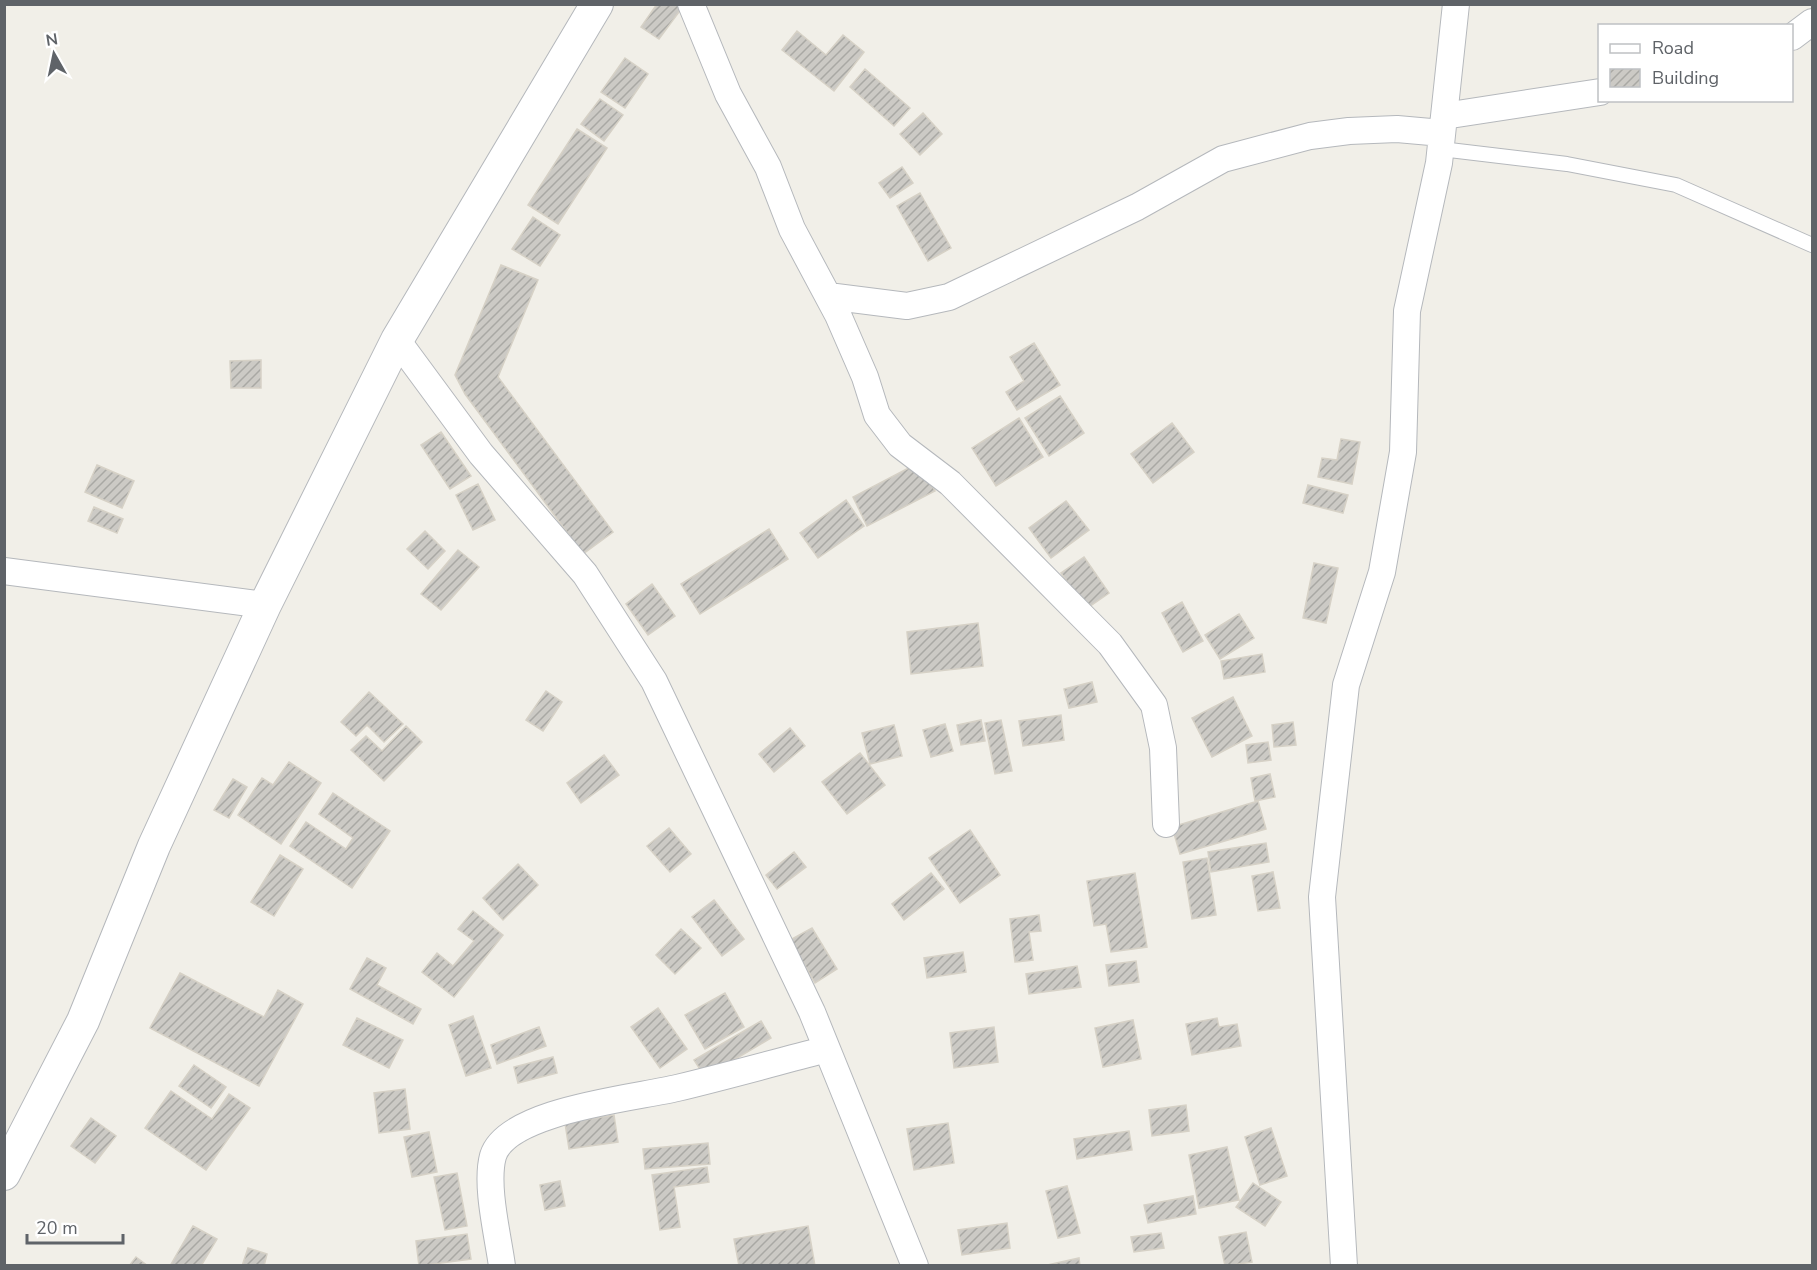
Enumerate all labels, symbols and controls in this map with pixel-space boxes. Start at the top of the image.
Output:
north arrow [24,24,84,84]
legend [1598,24,1793,102]
text: N [44,28,59,52]
text: Road [1652,36,1694,60]
text: Building [1652,66,1719,90]
scale bar [27,1207,123,1245]
text: 20 m [36,1216,78,1240]

